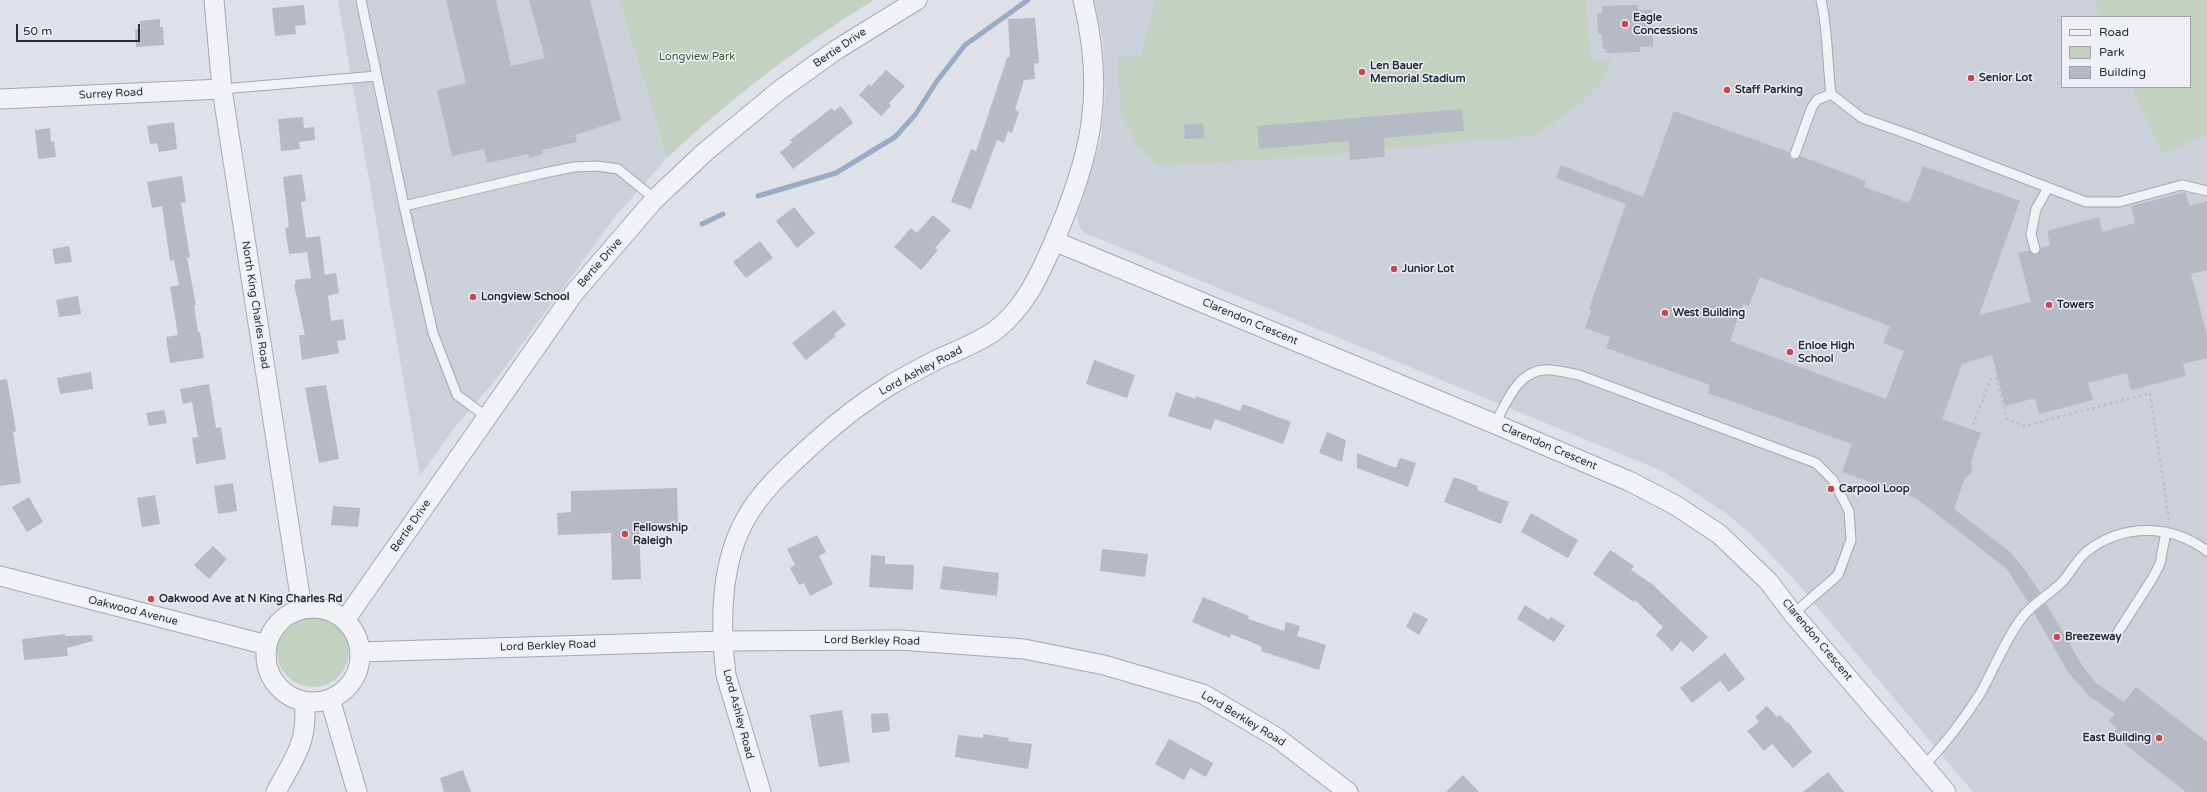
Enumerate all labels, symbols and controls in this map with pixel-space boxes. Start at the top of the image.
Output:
place label: Eagle Concessions [1633,11,1698,37]
scale bar [18,16,142,42]
legend [2061,16,2191,88]
marker: Eagle Concessions [1620,19,1630,29]
text: 50 m [23,24,52,38]
street label: Bertie Drive [811,25,869,71]
text: Road [2099,25,2129,39]
text: Park [2099,45,2125,59]
park label: Longview Park [659,50,735,64]
place label: Len Bauer Memorial Stadium [1370,59,1466,85]
text: Building [2099,65,2146,79]
marker: Len Bauer Memorial Stadium [1357,67,1367,77]
place label: Senior Lot [1979,71,2032,85]
marker: Senior Lot [1966,73,1976,83]
place label: Staff Parking [1735,83,1803,97]
marker: Staff Parking [1722,85,1732,95]
street label: Surrey Road [79,86,143,102]
street label: Bertie Drive [575,236,625,290]
street label: North King Charles Road [238,240,272,370]
place label: Junior Lot [1402,262,1454,276]
marker: Junior Lot [1389,264,1399,274]
place label: Longview School [481,290,569,304]
marker: Longview School [468,292,478,302]
street label: Clarendon Crescent [1200,296,1300,348]
place label: Towers [2057,298,2094,312]
marker: Towers [2044,300,2054,310]
place label: West Building [1673,306,1745,320]
marker: West Building [1660,308,1670,318]
place label: Enloe High School [1798,339,1855,365]
street label: Lord Ashley Road [877,343,965,399]
marker: Enloe High School [1785,347,1795,357]
street label: Clarendon Crescent [1499,421,1599,473]
place label: Carpool Loop [1839,482,1910,496]
marker: Carpool Loop [1826,484,1836,494]
street label: Bertie Drive [388,497,434,555]
place label: Fellowship Raleigh [633,521,688,547]
marker: Fellowship Raleigh [620,529,630,539]
place label: Oakwood Ave at N King Charles Rd [159,592,342,606]
street label: Oakwood Avenue [87,593,179,629]
marker: Oakwood Ave at N King Charles Rd [146,594,156,604]
street label: Clarendon Crescent [1779,596,1855,684]
place label: Breezeway [2065,630,2121,644]
marker: Breezeway [2052,632,2062,642]
street label: Lord Berkley Road [824,634,920,648]
street label: Lord Berkley Road [500,638,596,654]
street label: Lord Ashley Road [720,668,756,760]
street label: Lord Berkley Road [1198,689,1288,749]
place label: East Building [2083,731,2151,745]
marker: East Building [2154,733,2164,743]

